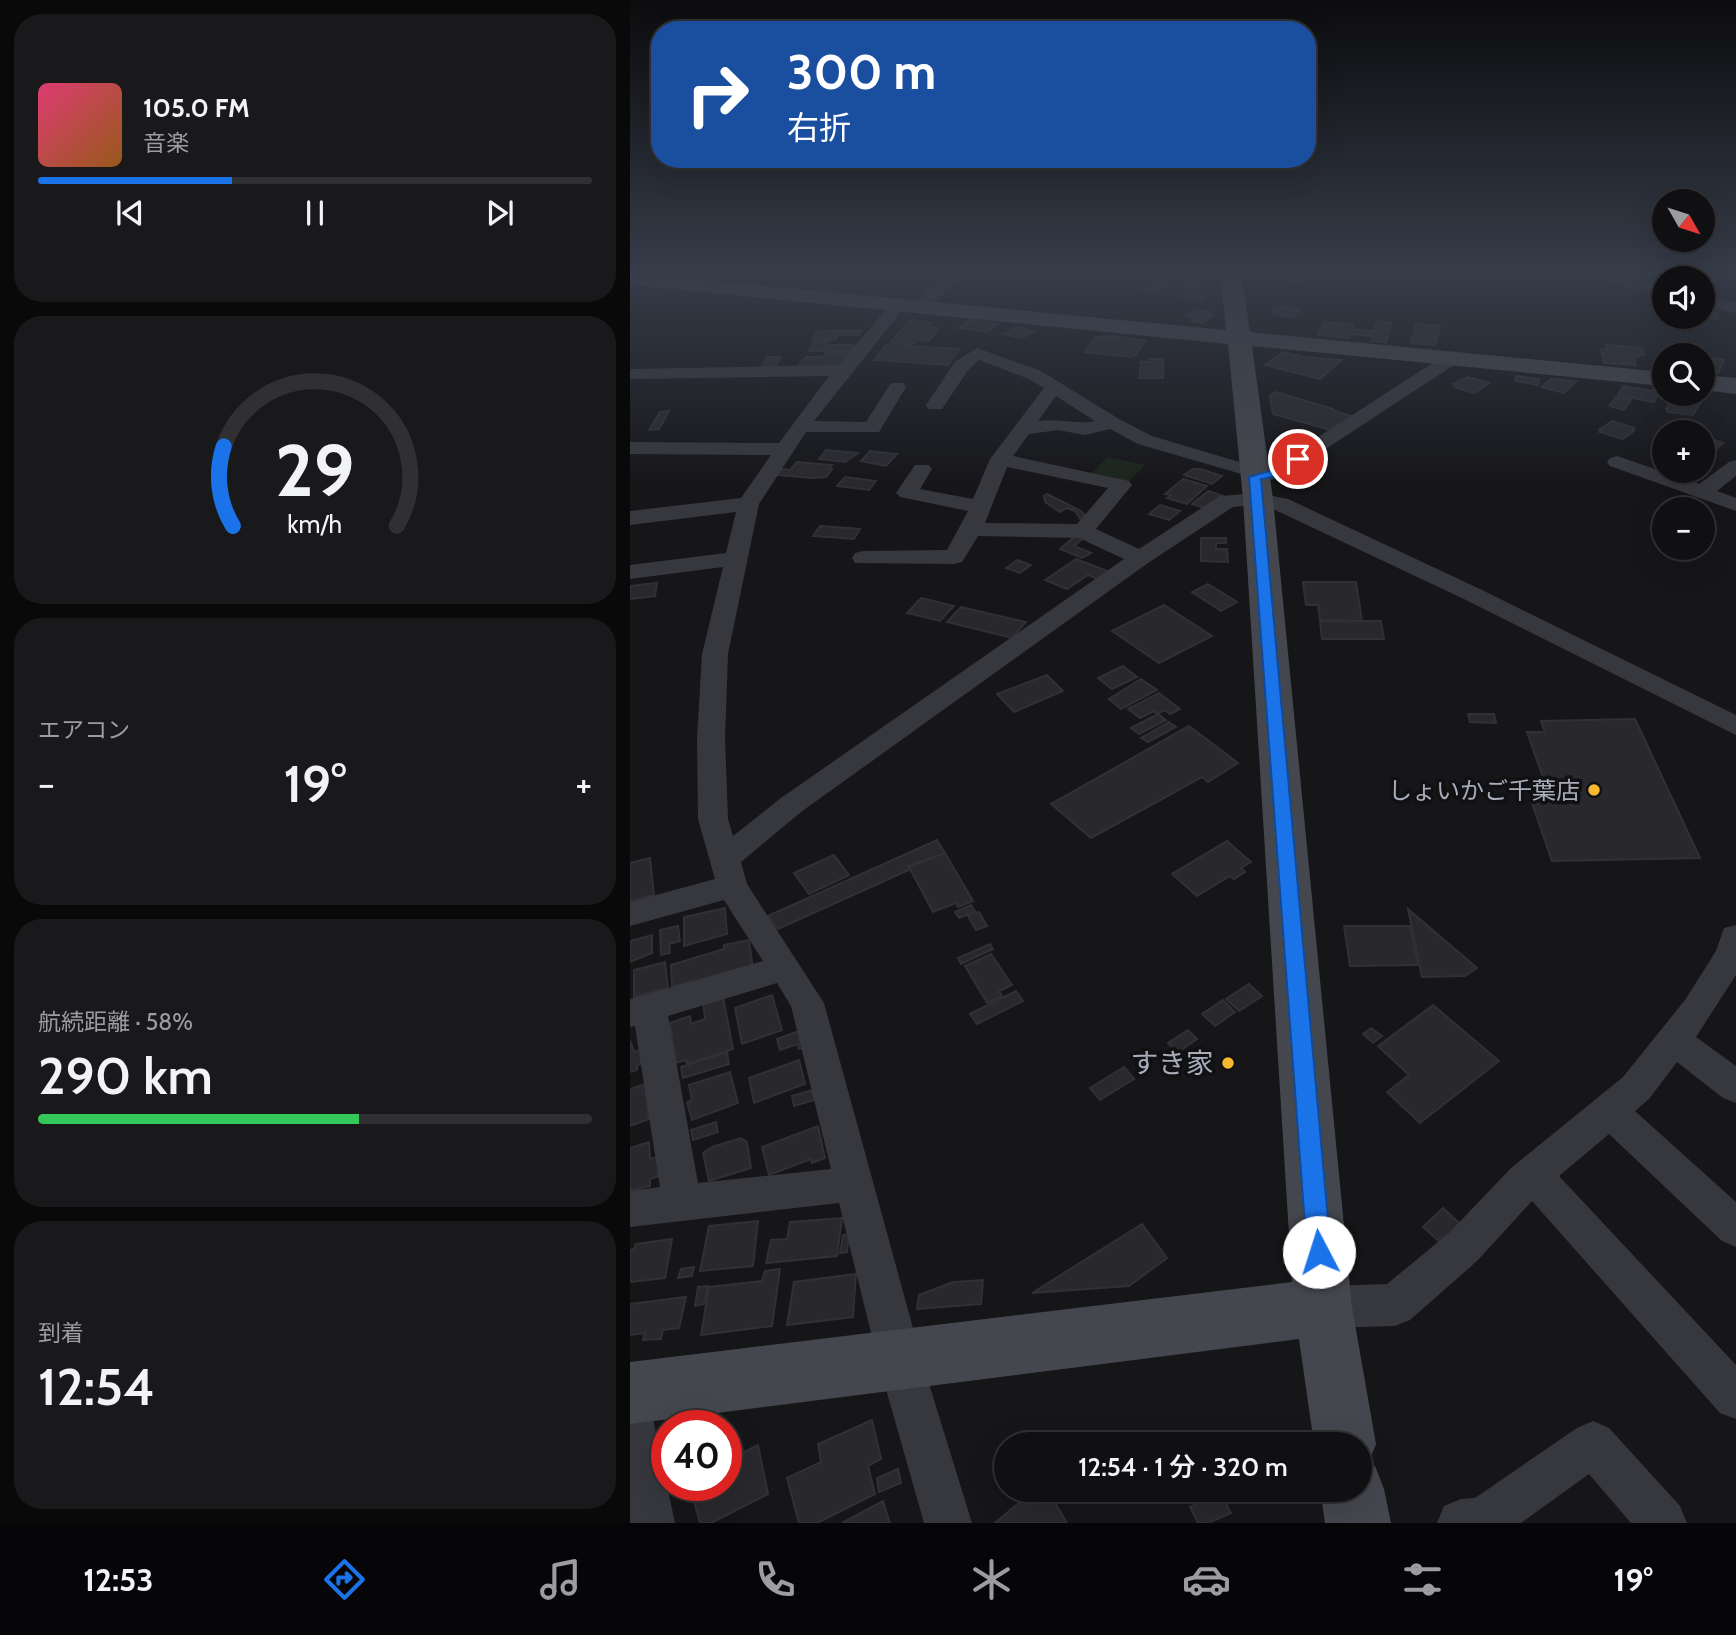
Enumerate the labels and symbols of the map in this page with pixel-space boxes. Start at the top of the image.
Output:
north arrow [1652,189,1715,252]
pin [1268,429,1328,489]
place label: しょいかご千葉店 [1388,776,1580,805]
marker: しょいかご千葉店 [1586,782,1602,798]
place label: すき家 [1130,1046,1214,1080]
marker: すき家 [1220,1055,1236,1071]
position arrow [1282,1215,1356,1289]
speed limit sign: 40 [651,1410,742,1501]

